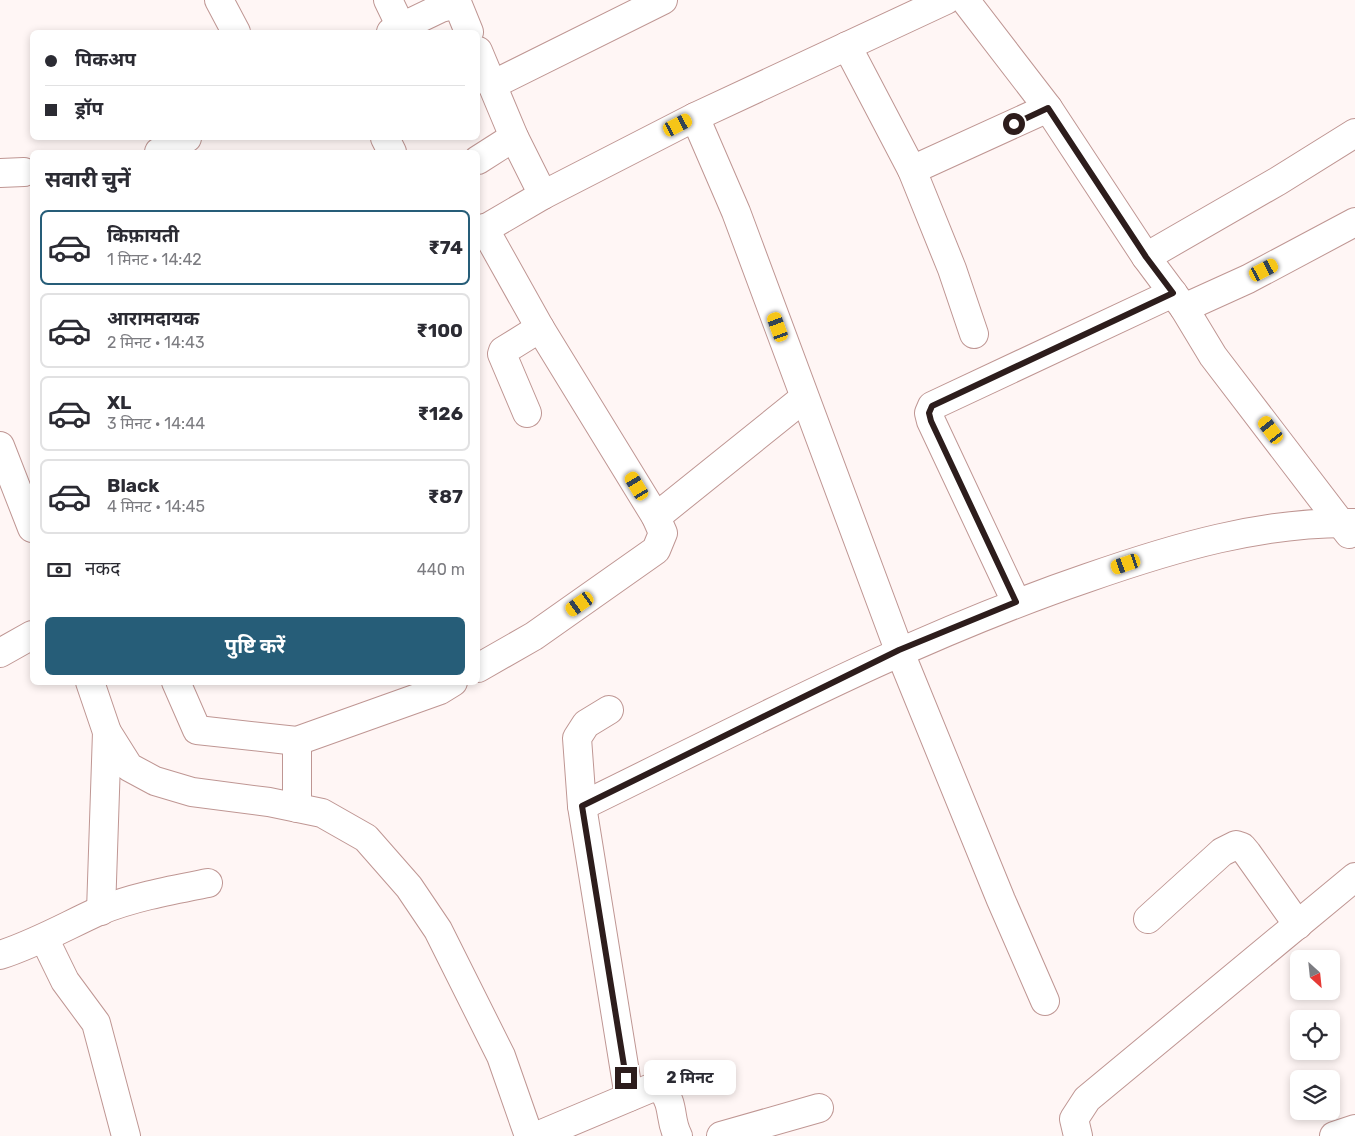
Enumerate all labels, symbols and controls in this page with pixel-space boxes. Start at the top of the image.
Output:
text: पिकअप [75,48,136,71]
text: ड्रॉप [75,97,103,120]
car [661,112,694,138]
route start [1003,113,1025,135]
text: सवारी चुनें [45,166,131,193]
text: किफ़ायती [107,224,179,247]
icon: car [47,225,92,270]
text: ₹74 [428,236,463,259]
text: 1 मिनट · 14:42 [107,250,202,269]
car [1247,257,1280,283]
text: आरामदायक [107,307,199,330]
icon: car [47,308,92,353]
car [765,310,790,344]
text: ₹100 [416,319,463,342]
text: 2 मिनट · 14:43 [107,333,205,352]
icon: car [47,391,92,436]
text: XL [107,391,131,414]
text: ₹126 [417,402,463,425]
text: 3 मिनट · 14:44 [107,414,205,433]
car [1255,414,1286,446]
car [622,469,651,503]
icon: car [47,474,92,519]
text: Black [107,474,159,497]
text: ₹87 [428,485,463,508]
text: 4 मिनट · 14:45 [107,497,205,516]
car [1109,552,1142,576]
icon: cash [45,556,73,584]
text: नकद [85,557,120,580]
text: 440 m [417,560,465,579]
car [563,589,596,619]
button: पुष्टि करें [45,617,465,675]
north arrow [1290,950,1340,1000]
map controls [1290,950,1340,1120]
button: locate [1290,1010,1340,1060]
callout: 2 मिनट [644,1060,736,1096]
route end [615,1067,637,1089]
text: 2 मिनट [666,1068,714,1087]
button: layers [1290,1070,1340,1120]

